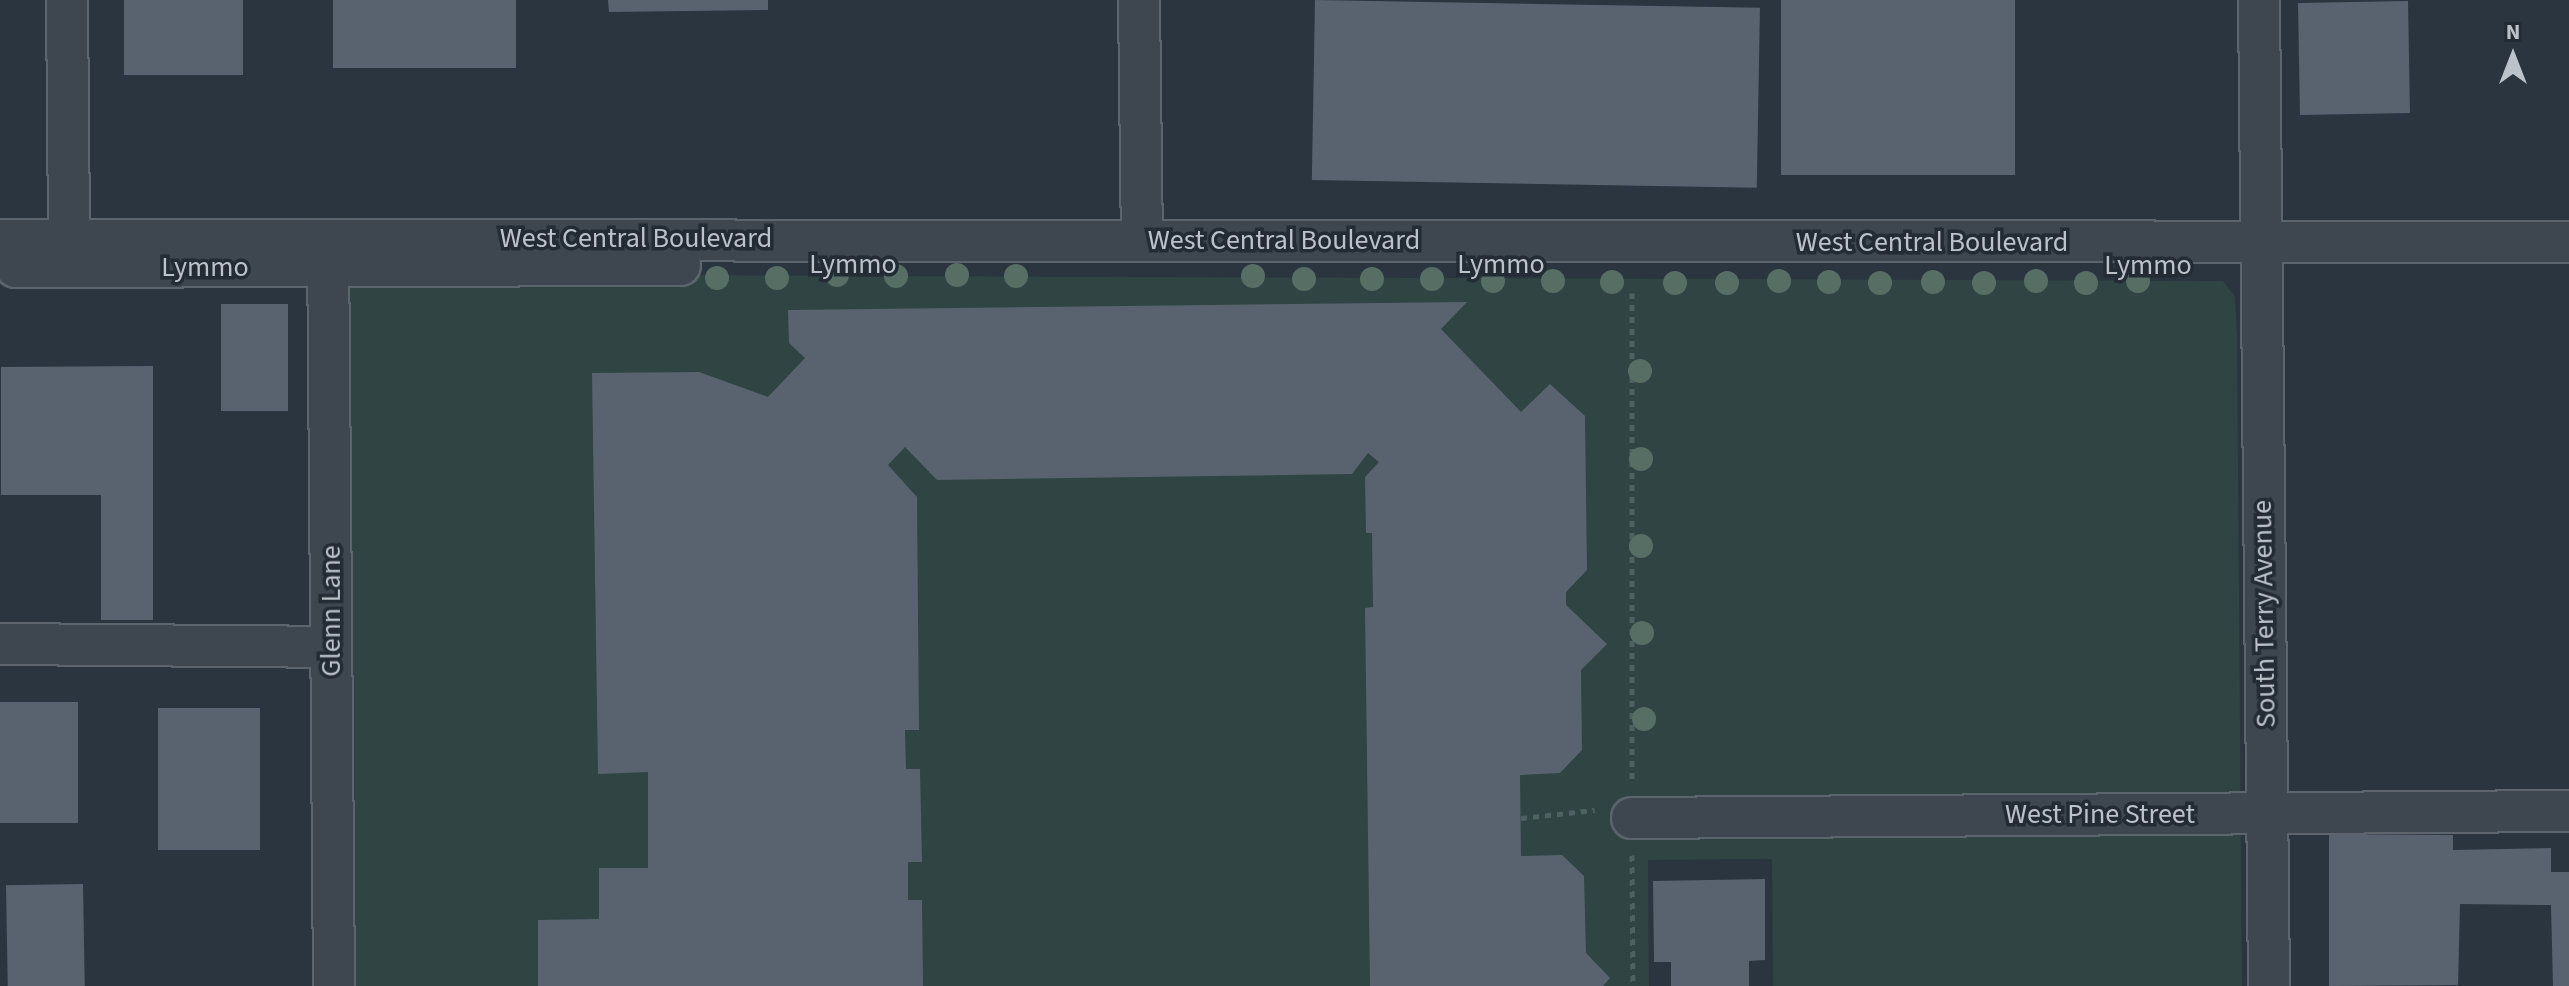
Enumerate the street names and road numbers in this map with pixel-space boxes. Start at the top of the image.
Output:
street label: West Central Boulevard [500,221,772,255]
street label: West Central Boulevard [1148,223,1420,257]
street label: West Central Boulevard [1796,225,2068,259]
street label: Lymmo [809,247,897,281]
street label: Lymmo [1457,247,1545,281]
street label: Lymmo [2104,248,2192,282]
street label: Lymmo [161,250,249,284]
street label: South Terry Avenue [2245,500,2283,728]
street label: Glenn Lane [314,545,348,677]
street label: West Pine Street [2005,797,2195,831]

